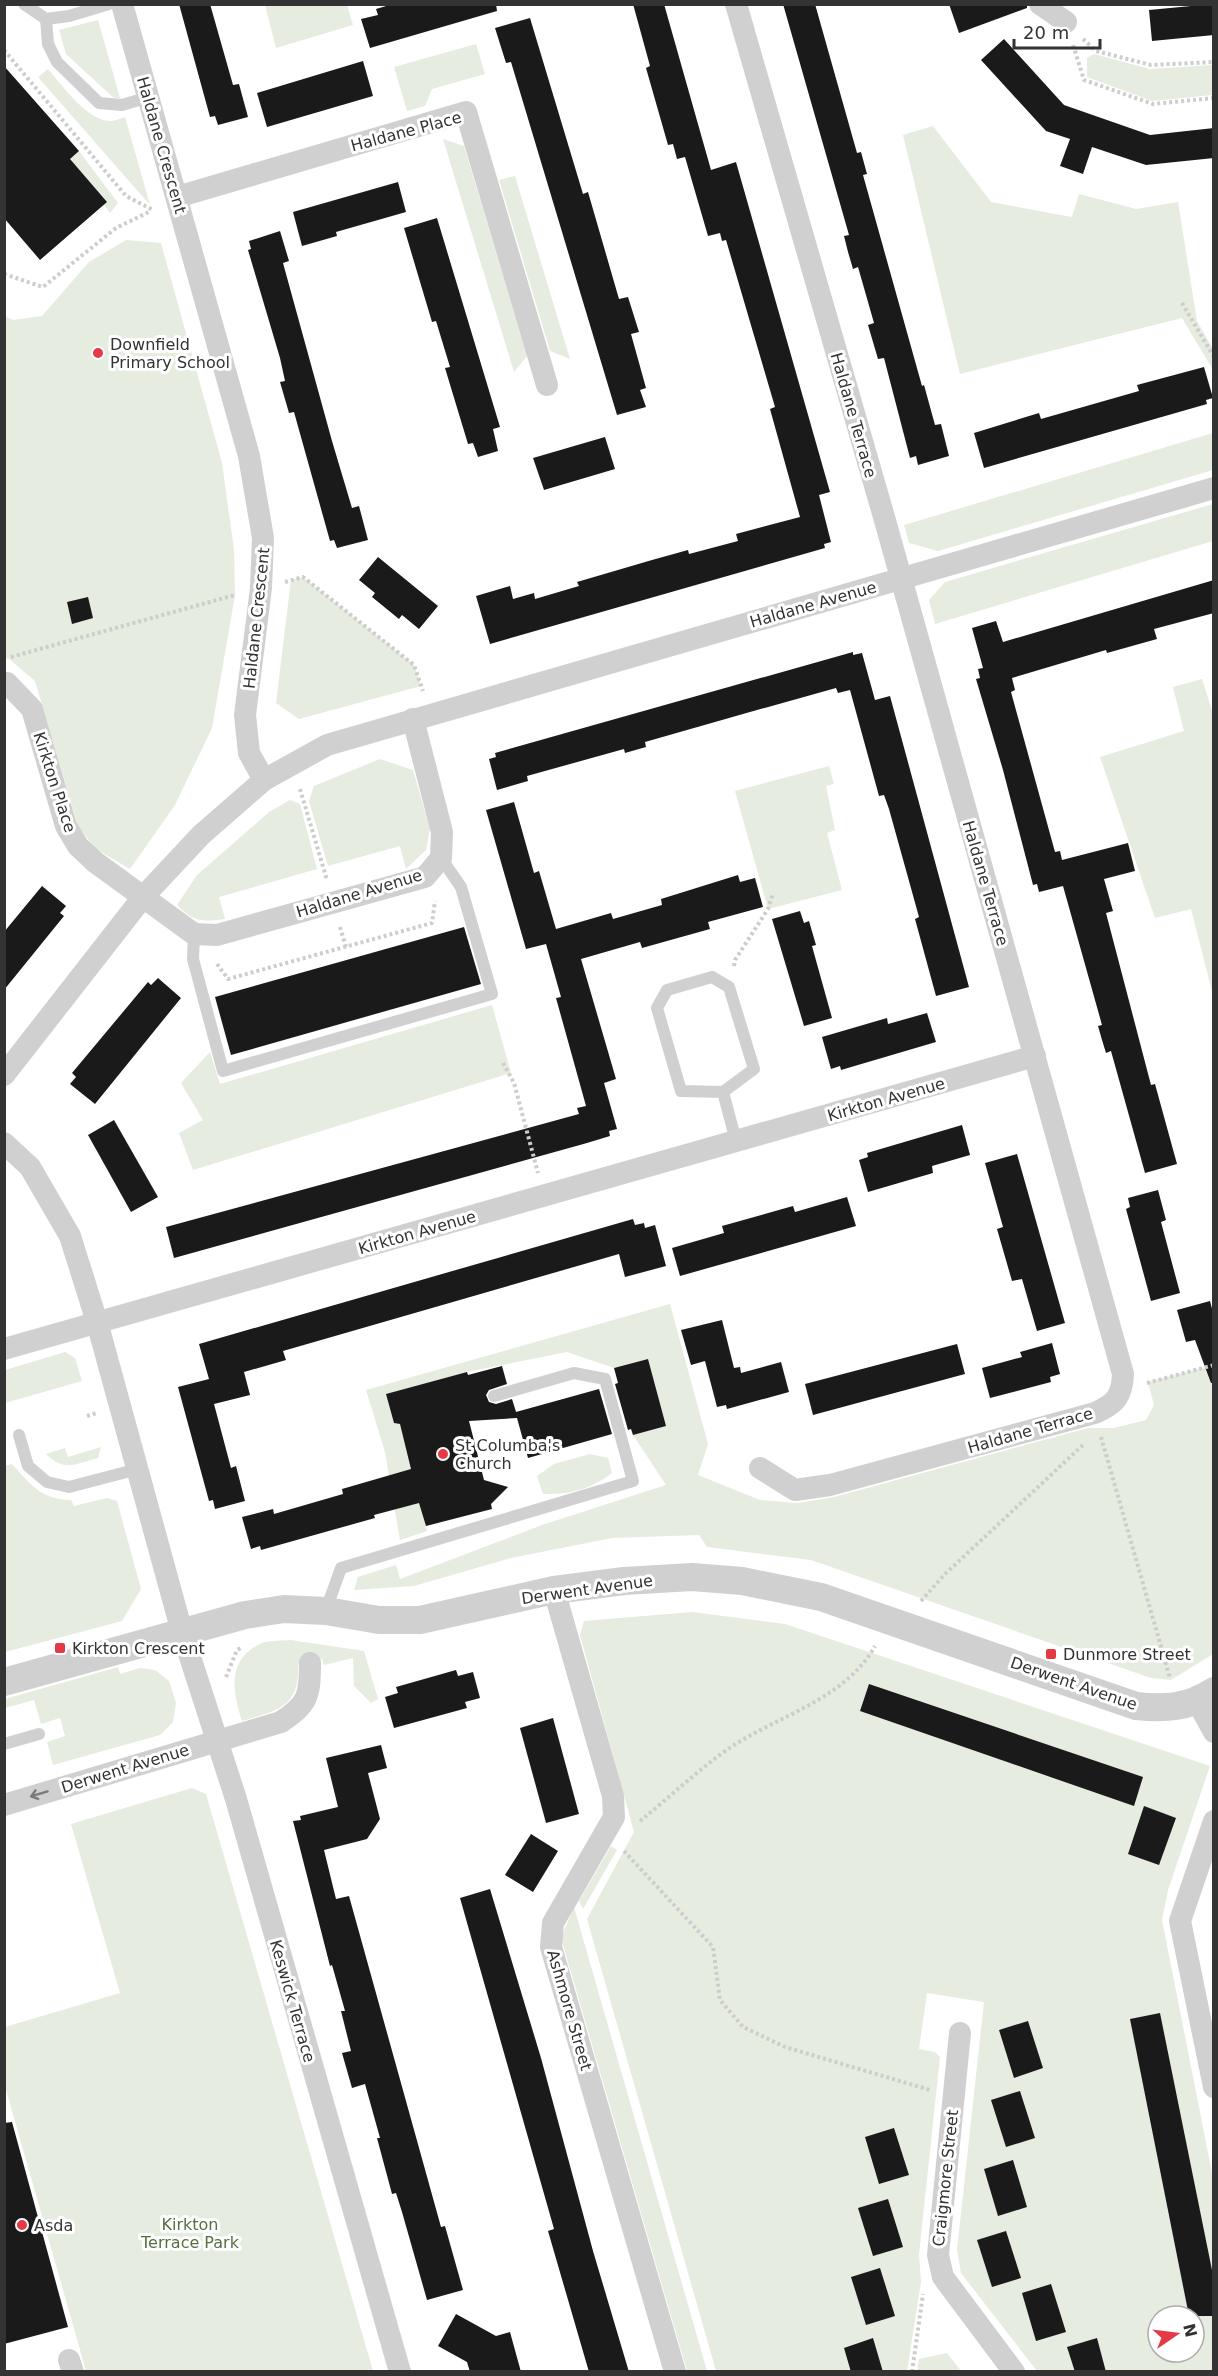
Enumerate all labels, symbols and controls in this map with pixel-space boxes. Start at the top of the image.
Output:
scale bar [1014,12,1100,50]
text: 20 m [1023,22,1069,43]
street label: Haldane Crescent [133,74,190,216]
street label: Haldane Place [349,108,464,155]
place label: Downfield Primary School [110,335,230,372]
marker: Downfield Primary School [91,346,105,360]
street label: Haldane Terrace [827,350,881,480]
street label: Haldane Crescent [240,546,273,690]
street label: Haldane Avenue [748,577,879,632]
street label: Kirkton Place [29,729,80,835]
street label: Haldane Terrace [959,818,1013,948]
street label: Haldane Avenue [294,865,424,922]
street label: Kirkton Avenue [825,1074,947,1125]
street label: Kirkton Avenue [356,1207,478,1258]
street label: Haldane Terrace [965,1403,1095,1457]
place label: St Columba's Church [455,1436,560,1473]
marker: St Columba's Church [436,1447,450,1461]
street label: Derwent Avenue [520,1571,654,1608]
place label: Kirkton Crescent [72,1639,205,1658]
marker: Kirkton Crescent [53,1641,67,1655]
place label: Dunmore Street [1063,1645,1191,1664]
marker: Dunmore Street [1044,1647,1058,1661]
street label: Derwent Avenue [1008,1653,1140,1714]
street label: Derwent Avenue [59,1740,191,1797]
one-way arrow [30,1789,49,1800]
street label: Keswick Terrace [266,1938,319,2065]
street label: Ashmore Street [543,1948,596,2073]
street label: Craigmore Street [929,2109,962,2247]
park label: Kirkton Terrace Park [140,2215,240,2252]
place label: Asda [34,2216,73,2235]
marker: Asda [15,2218,29,2232]
north arrow [1146,2304,1206,2364]
text: N [1179,2322,1201,2339]

